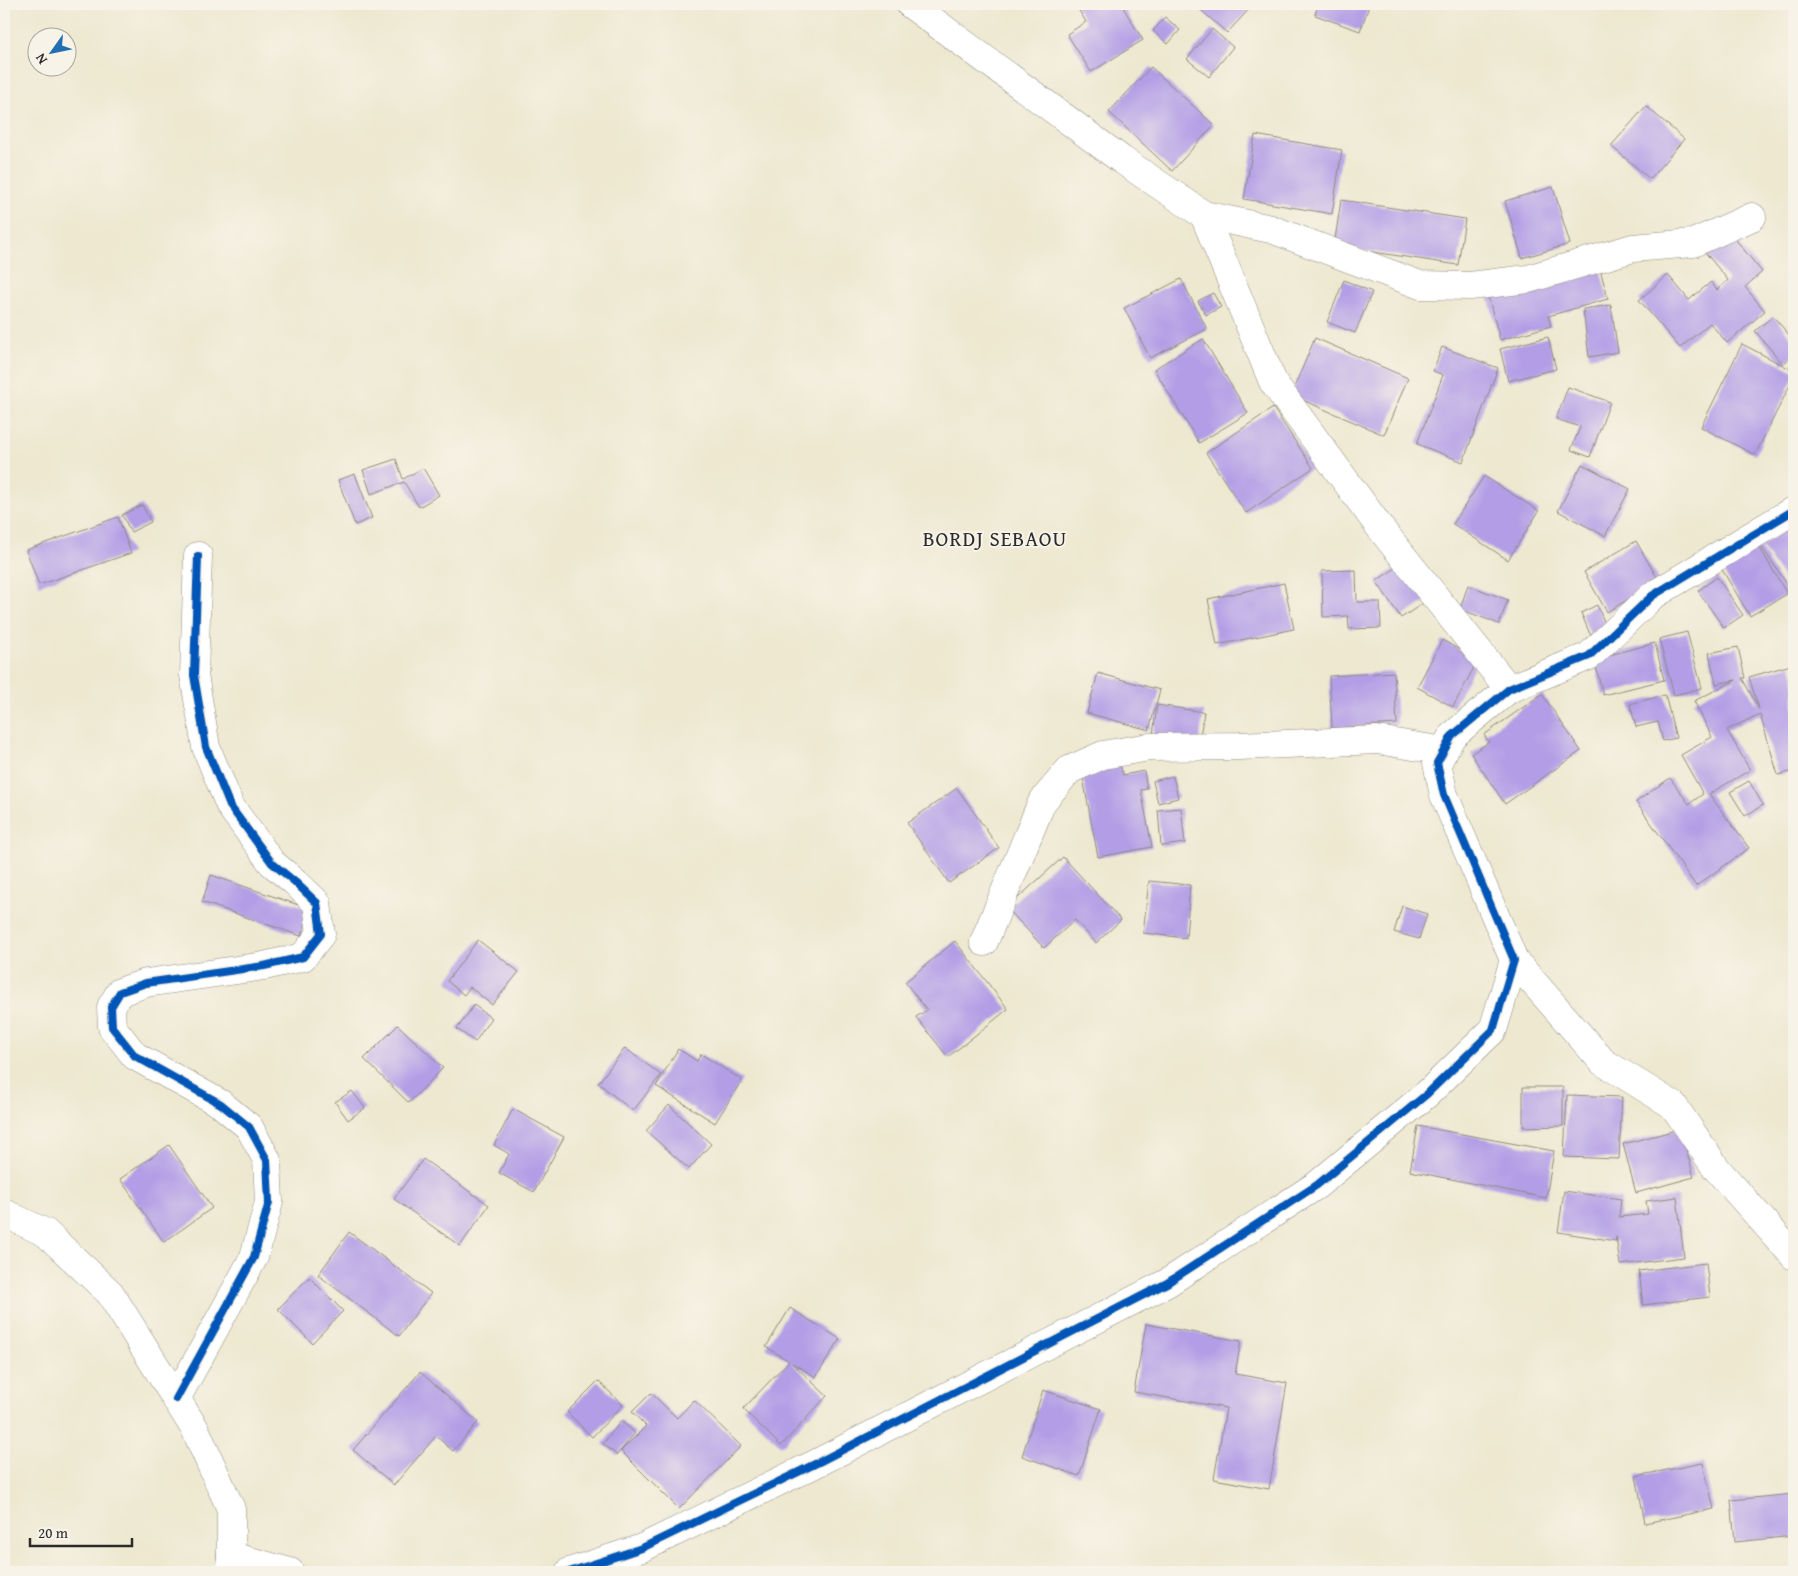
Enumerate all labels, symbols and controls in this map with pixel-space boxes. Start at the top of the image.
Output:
north arrow [28,28,78,78]
text: N [30,49,52,68]
district label: BORDJ SEBAOU [923,523,1067,554]
scale bar [30,1516,132,1548]
text: 20 m [38,1522,69,1543]

